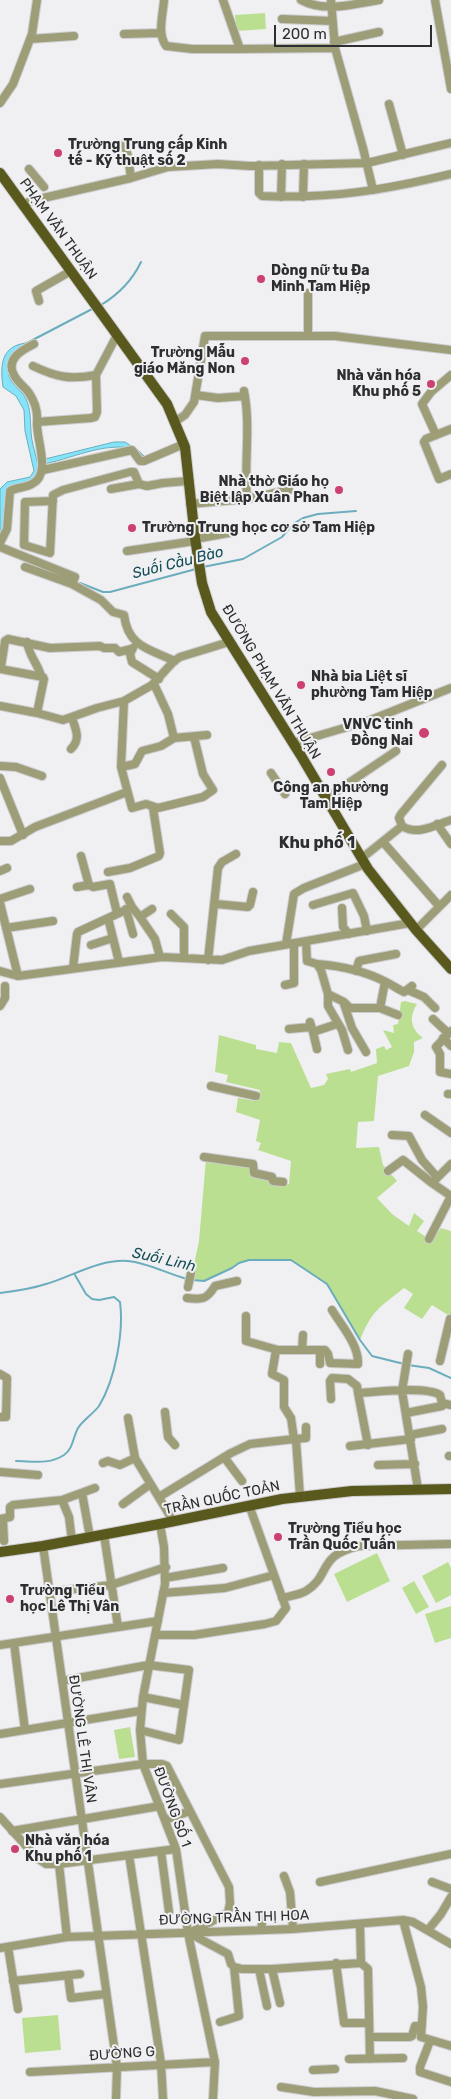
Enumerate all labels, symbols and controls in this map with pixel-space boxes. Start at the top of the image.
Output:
scale bar [276,15,434,47]
text: 200 m [282,25,327,43]
place label: Trường Trung cấp Kinh tế - Kỹ thuật số 2 [68,137,227,170]
marker: Trường Trung cấp Kinh tế - Kỹ thuật số 2 [52,147,64,159]
street label: PHẠM VĂN THUẬN [16,175,100,283]
place label: Dòng nữ tu Đa Minh Tam Hiệp [271,263,370,296]
marker: Dòng nữ tu Đa Minh Tam Hiệp [255,273,267,285]
place label: Trường Mẫu giáo Măng Non [134,345,235,378]
marker: Trường Mẫu giáo Măng Non [239,355,251,367]
place label: Nhà văn hóa Khu phố 5 [336,368,421,401]
marker: Nhà văn hóa Khu phố 5 [425,378,437,390]
place label: Nhà thờ Giáo họ Biệt lập Xuân Phan [200,474,329,507]
marker: Nhà thờ Giáo họ Biệt lập Xuân Phan [333,484,345,496]
place label: Trường Trung học cơ sở Tam Hiệp [142,520,375,536]
marker: Trường Trung học cơ sở Tam Hiệp [126,522,138,534]
water label: Suối Cầu Bào [131,543,225,583]
street label: ĐƯỜNG PHẠM VĂN THUẬN [218,602,324,762]
place label: Nhà bia Liệt sĩ phường Tam Hiệp [311,669,433,702]
marker: Nhà bia Liệt sĩ phường Tam Hiệp [295,679,307,691]
place label: VNVC tỉnh Đồng Nai [342,717,413,750]
marker: VNVC tỉnh Đồng Nai [417,726,431,740]
marker: Công an phường Tam Hiệp [325,766,337,778]
place label: Công an phường Tam Hiệp [273,780,389,812]
district label: Khu phố 1 [279,833,355,853]
water label: Suối Linh [131,1244,197,1276]
street label: TRẦN QUỐC TOẢN [163,1478,281,1518]
place label: Trường Tiểu học Trần Quốc Tuấn [288,1521,402,1554]
marker: Trường Tiểu học Trần Quốc Tuấn [272,1531,284,1543]
place label: Trường Tiểu học Lê Thị Vân [20,1583,119,1615]
marker: Trường Tiểu học Lê Thị Vân [4,1593,16,1605]
street label: ĐƯỜNG LÊ THỊ VÂN [65,1674,99,1804]
street label: ĐƯỜNG SỐ 1 [150,1765,194,1849]
place label: Nhà văn hóa Khu phố 1 [25,1833,110,1865]
marker: Nhà văn hóa Khu phố 1 [9,1843,21,1855]
street label: ĐƯỜNG TRẦN THỊ HOA [159,1907,309,1929]
street label: ĐƯỜNG G [89,2043,155,2065]

